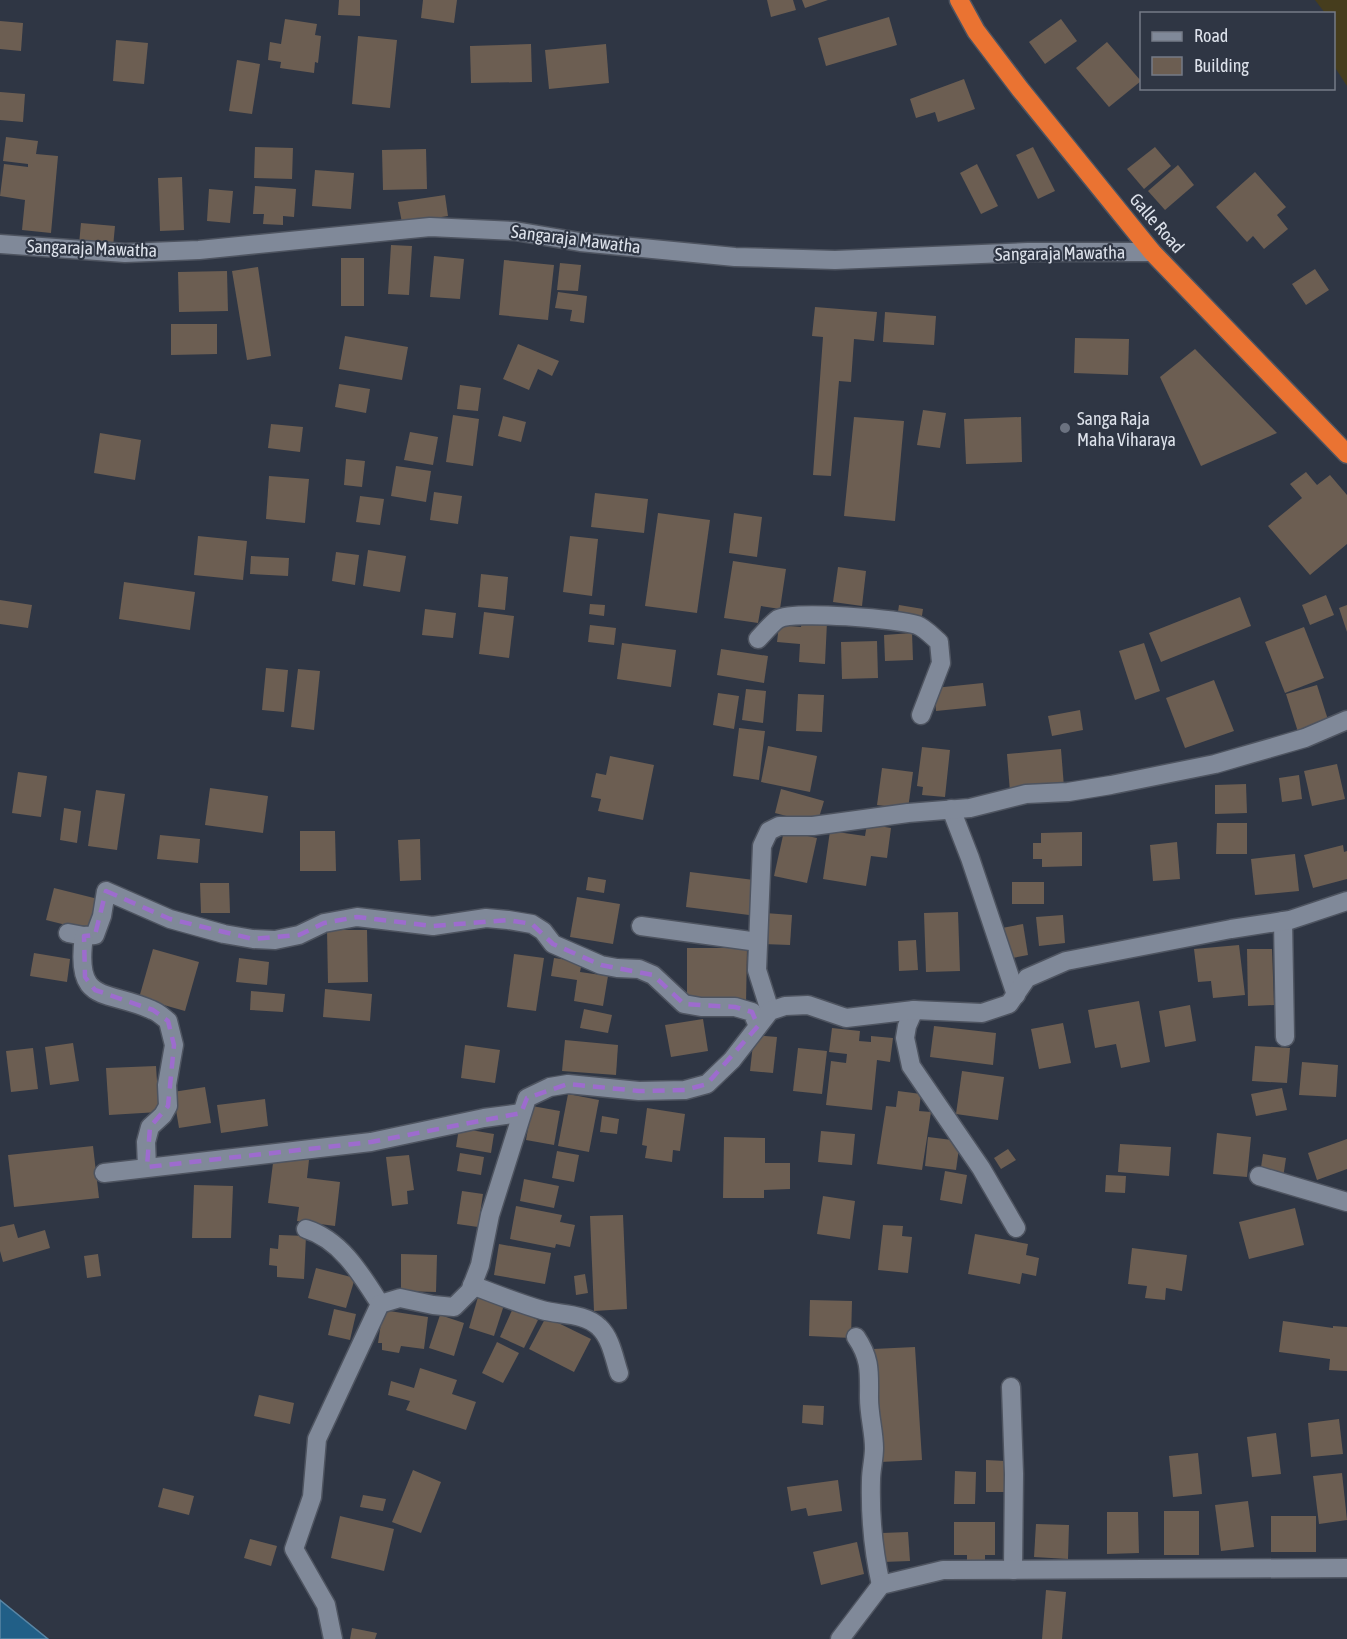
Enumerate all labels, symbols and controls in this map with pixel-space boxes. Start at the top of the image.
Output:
legend [1140,12,1335,90]
text: Road [1194,25,1228,46]
text: Building [1194,55,1249,76]
street label: Galle Road [1125,189,1189,257]
street label: Sangaraja Mawatha [510,221,642,257]
street label: Sangaraja Mawatha [26,235,158,261]
street label: Sangaraja Mawatha [995,241,1125,265]
place label: Sanga Raja Maha Viharaya [1077,408,1176,450]
marker: Sanga Raja Maha Viharaya [1058,421,1072,435]

